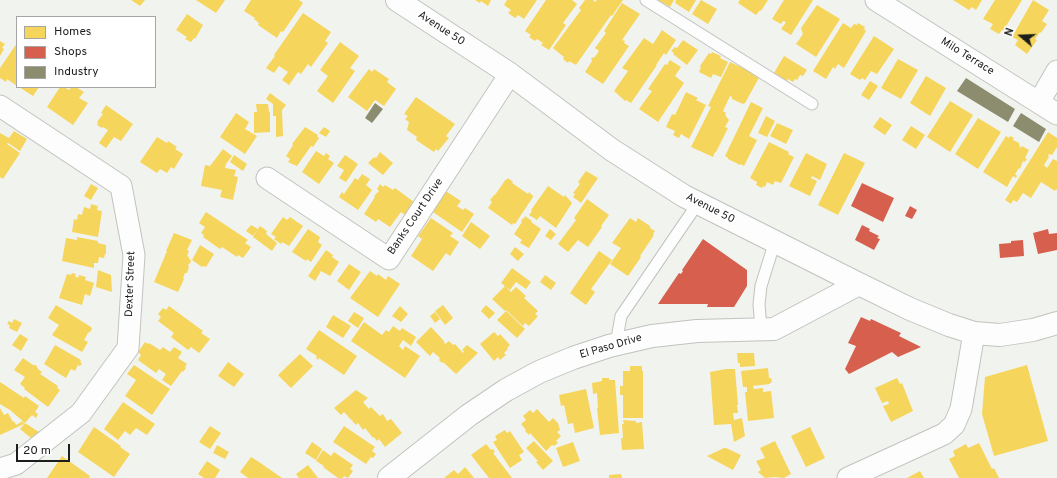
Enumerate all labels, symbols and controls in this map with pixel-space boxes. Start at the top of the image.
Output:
street label: Avenue 50 [415,9,467,49]
legend [16,16,156,88]
north arrow [1001,16,1041,56]
text: Homes [54,24,91,40]
text: N [1002,26,1018,38]
street label: Milo Terrace [938,35,996,79]
text: Shops [54,44,87,60]
text: Industry [54,64,99,80]
street label: Banks Court Drive [385,176,447,258]
street label: Avenue 50 [683,191,737,227]
street label: Dexter Street [123,251,139,317]
street label: El Paso Drive [578,332,644,362]
scale bar [18,436,72,462]
text: 20 m [23,443,51,459]

